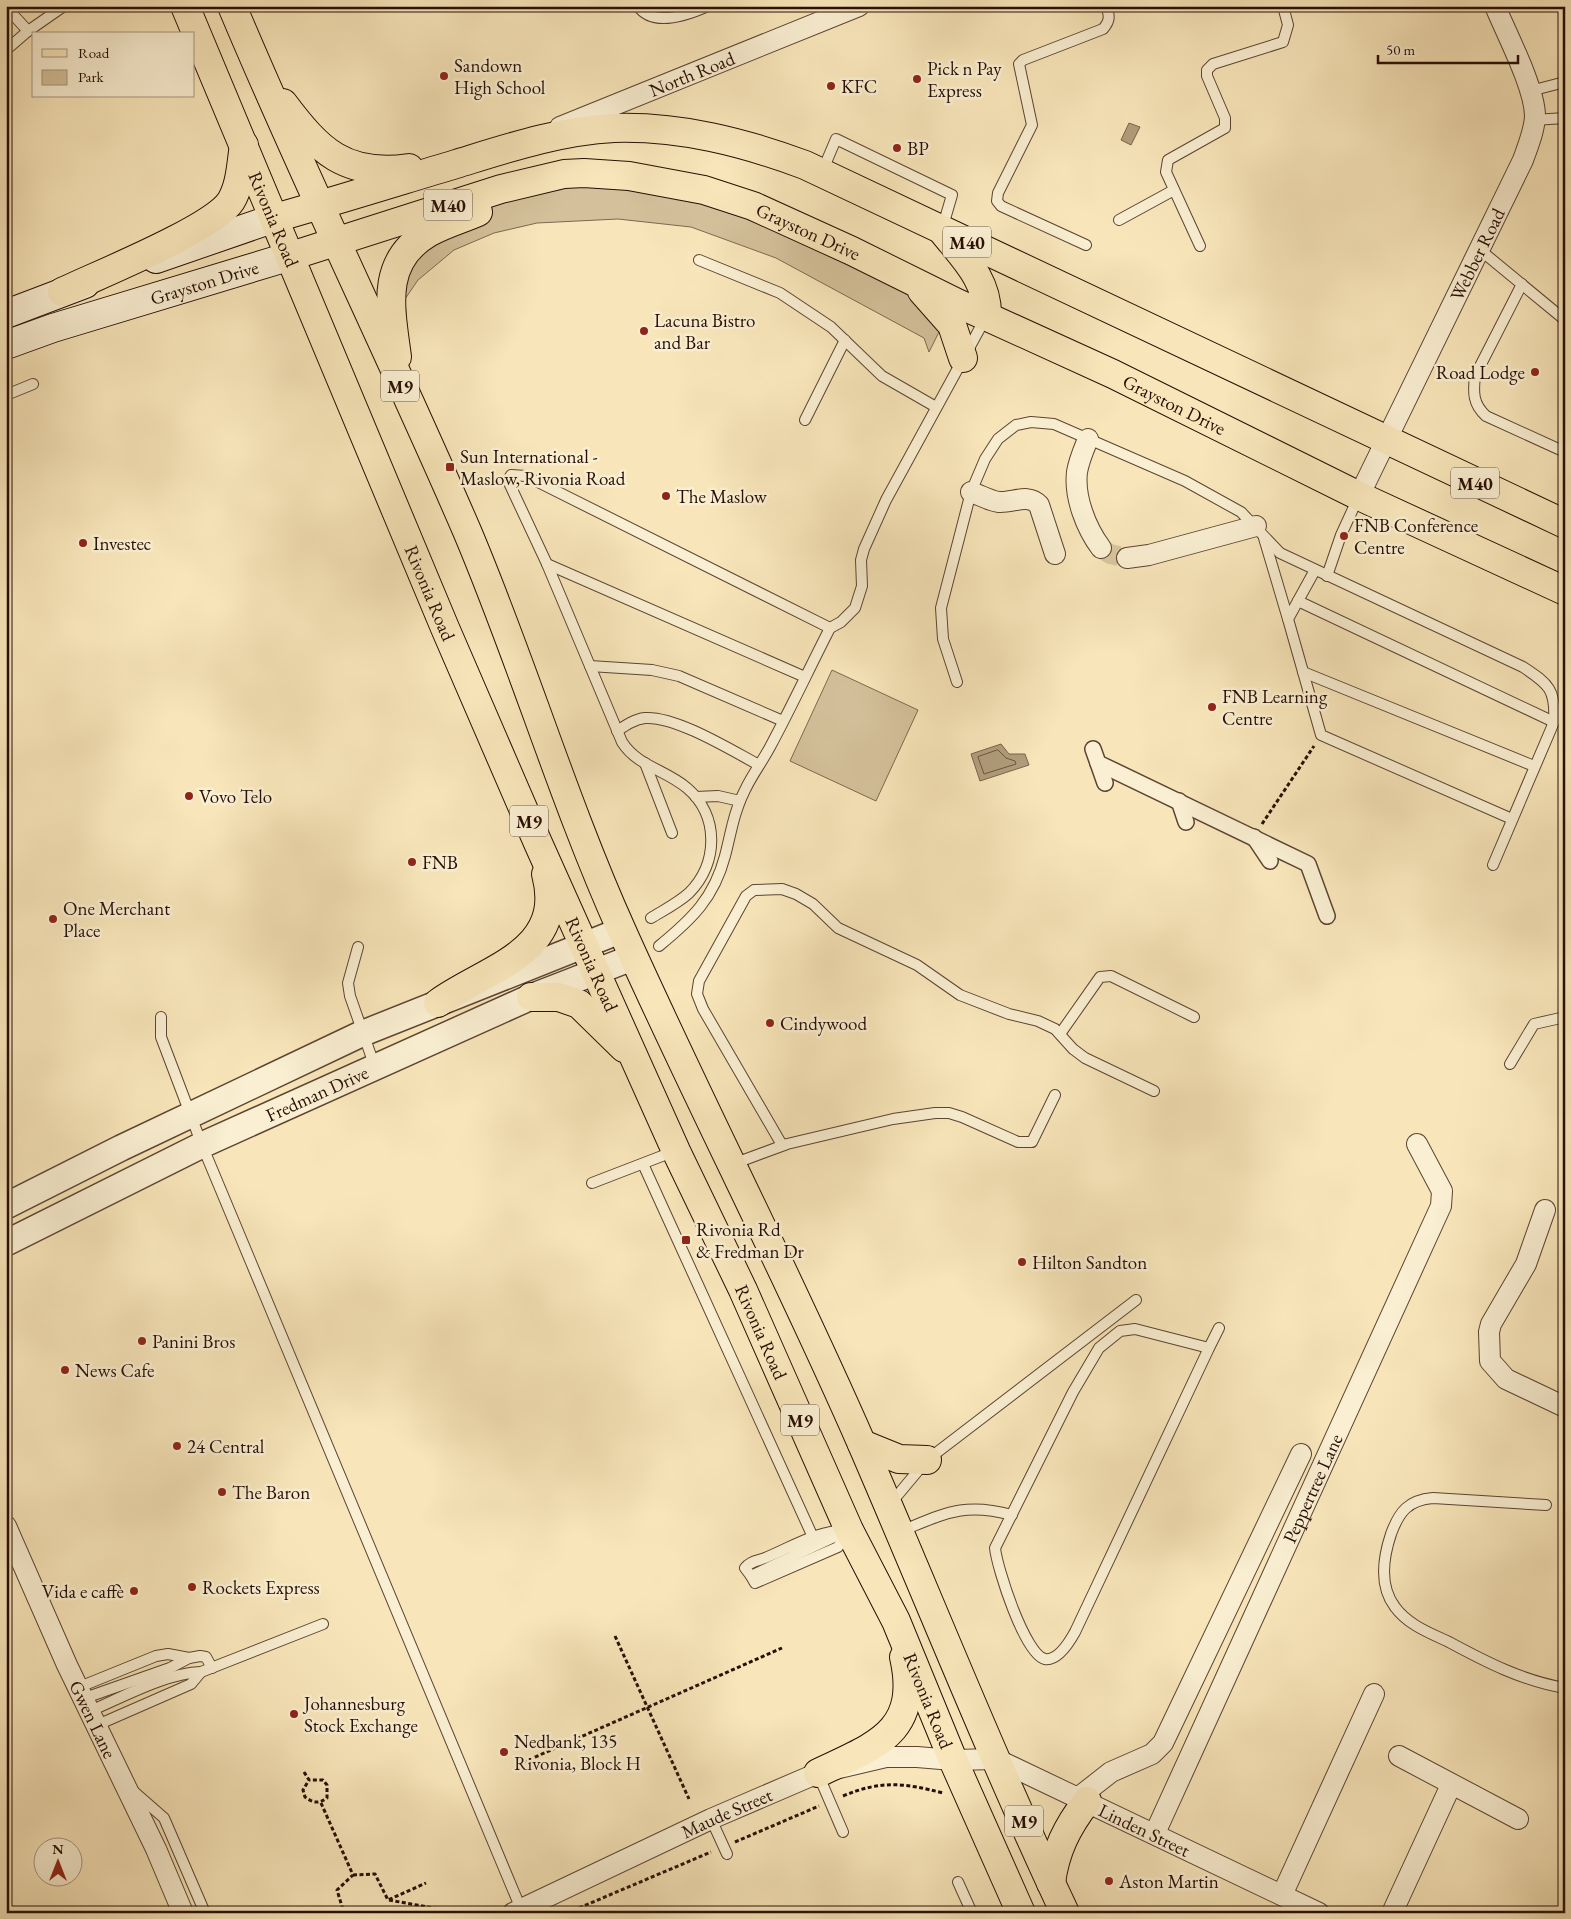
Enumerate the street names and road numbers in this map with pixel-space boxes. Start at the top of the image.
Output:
street label: North Road [645,45,738,102]
street label: Rivonia Road [243,168,305,271]
road number: M40 [424,190,472,220]
street label: Grayston Drive [752,197,865,266]
street label: Webber Road [1444,204,1510,305]
road number: M40 [943,226,991,258]
street label: Grayston Drive [147,254,261,310]
street label: Grayston Drive [1119,368,1230,441]
road number: M9 [381,371,419,402]
road number: M40 [1451,468,1499,498]
street label: Rivonia Road [399,541,462,645]
road number: M9 [510,806,548,836]
street label: Rivonia Road [560,913,625,1016]
street label: Fredman Drive [262,1059,372,1127]
street label: Rivonia Road [730,1280,794,1384]
road number: M9 [781,1404,819,1436]
street label: Peppertree Lane [1277,1430,1348,1547]
street label: Rivonia Road [898,1649,960,1753]
street label: Gwen Lane [64,1676,123,1762]
street label: Maude Street [677,1782,776,1844]
street label: Linden Street [1095,1797,1194,1862]
road number: M9 [1005,1805,1043,1836]

